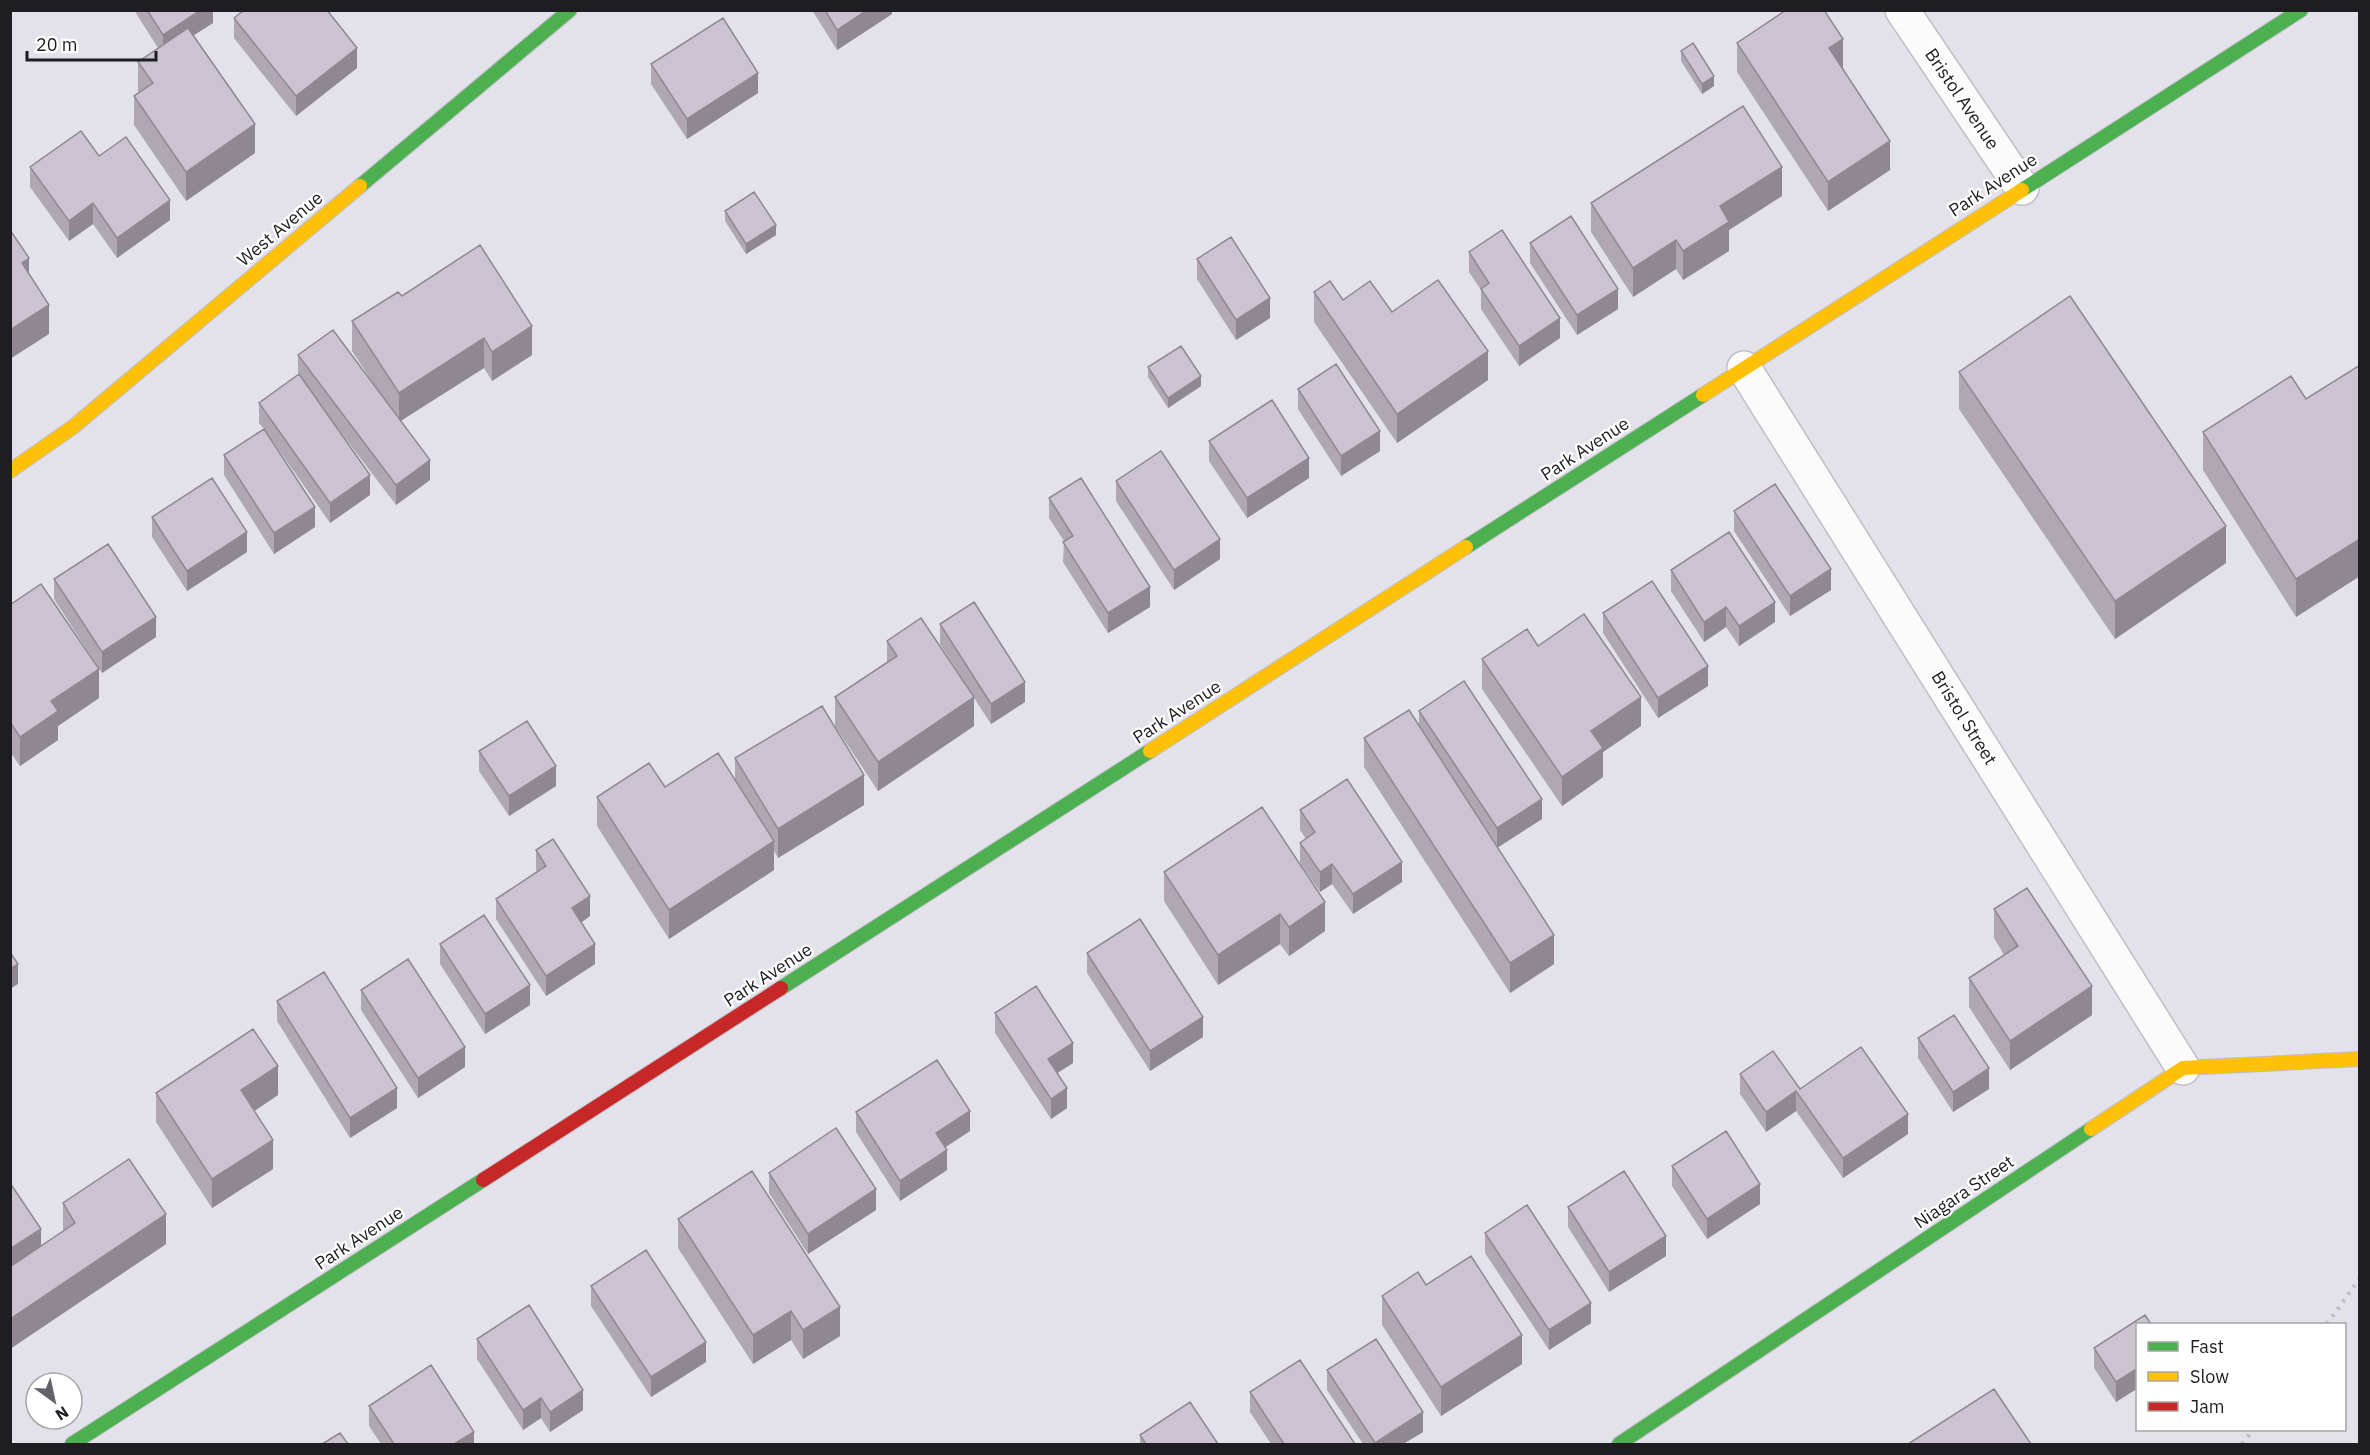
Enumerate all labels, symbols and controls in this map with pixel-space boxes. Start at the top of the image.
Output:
scale bar [27,24,156,62]
text: 20 m [36,33,78,56]
street label: Bristol Avenue [1920,44,2005,154]
street label: Park Avenue [1944,147,2041,222]
street label: West Avenue [232,186,327,271]
street label: Park Avenue [1536,411,1633,486]
street label: Bristol Street [1926,667,2002,769]
street label: Park Avenue [1128,674,1225,749]
street label: Park Avenue [719,937,816,1012]
street label: Niagara Street [1909,1150,2018,1233]
street label: Park Avenue [310,1200,407,1275]
legend [2136,1323,2346,1431]
text: Fast [2190,1335,2224,1358]
text: Slow [2190,1365,2229,1388]
north arrow [24,1371,84,1431]
text: Jam [2190,1395,2225,1418]
text: N [52,1402,72,1425]

